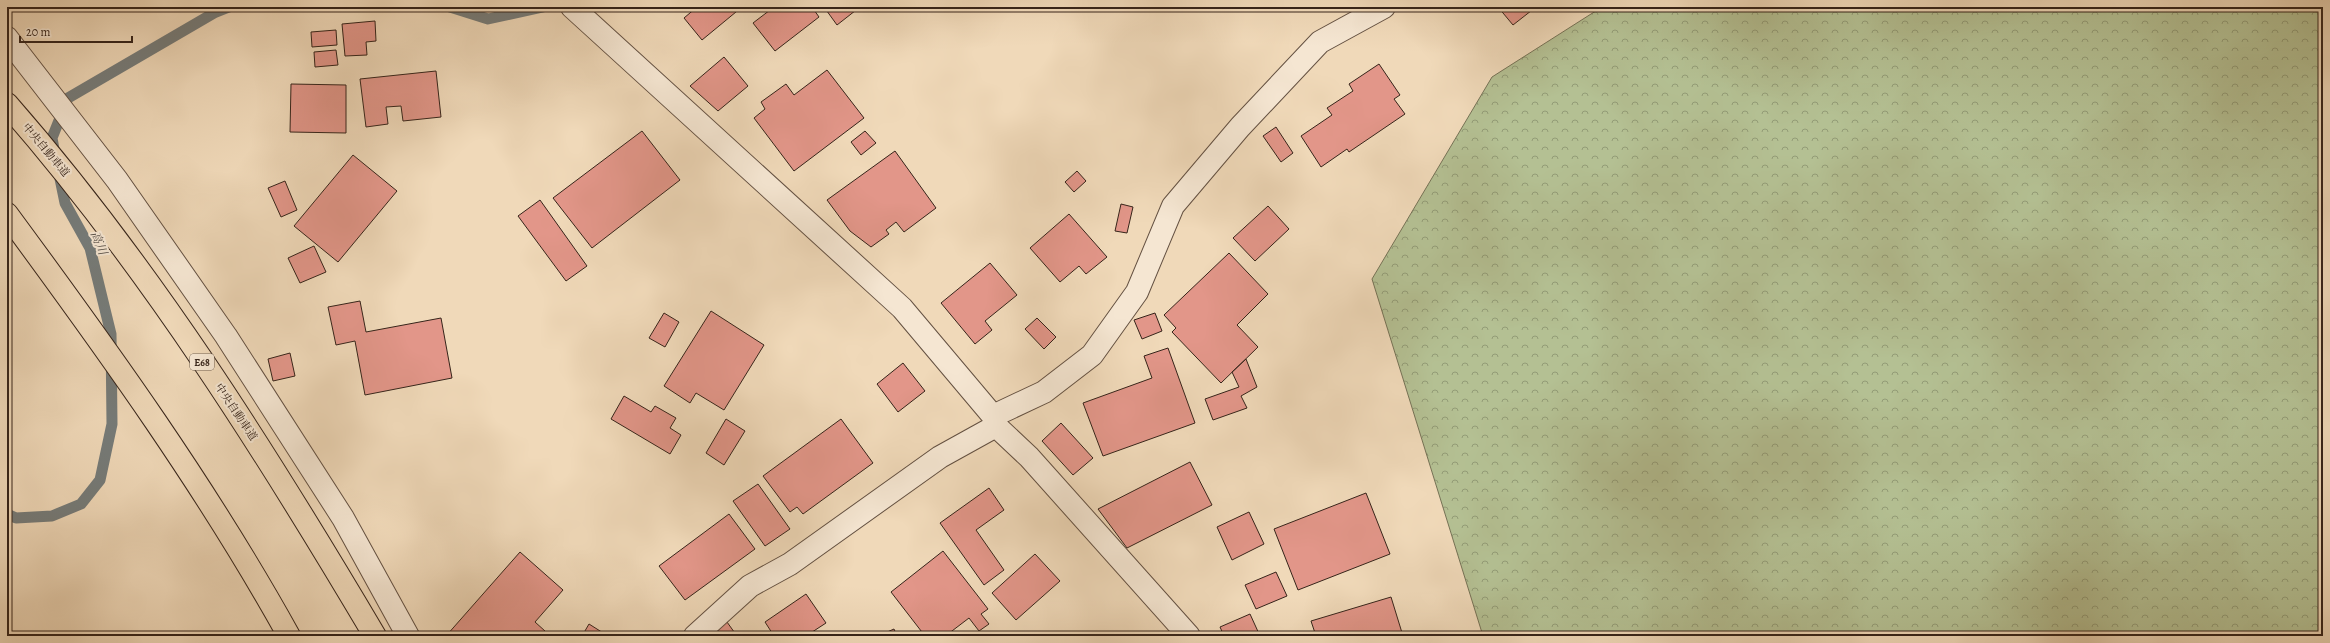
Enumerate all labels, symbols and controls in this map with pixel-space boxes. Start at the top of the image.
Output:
scale bar [20,18,132,44]
text: 20 m [26,24,50,40]
street label: 中央自動車道 [19,120,73,180]
water label: 高川 [87,229,112,259]
road number: E68 [190,354,214,370]
street label: 中央自動車道 [211,380,261,444]

